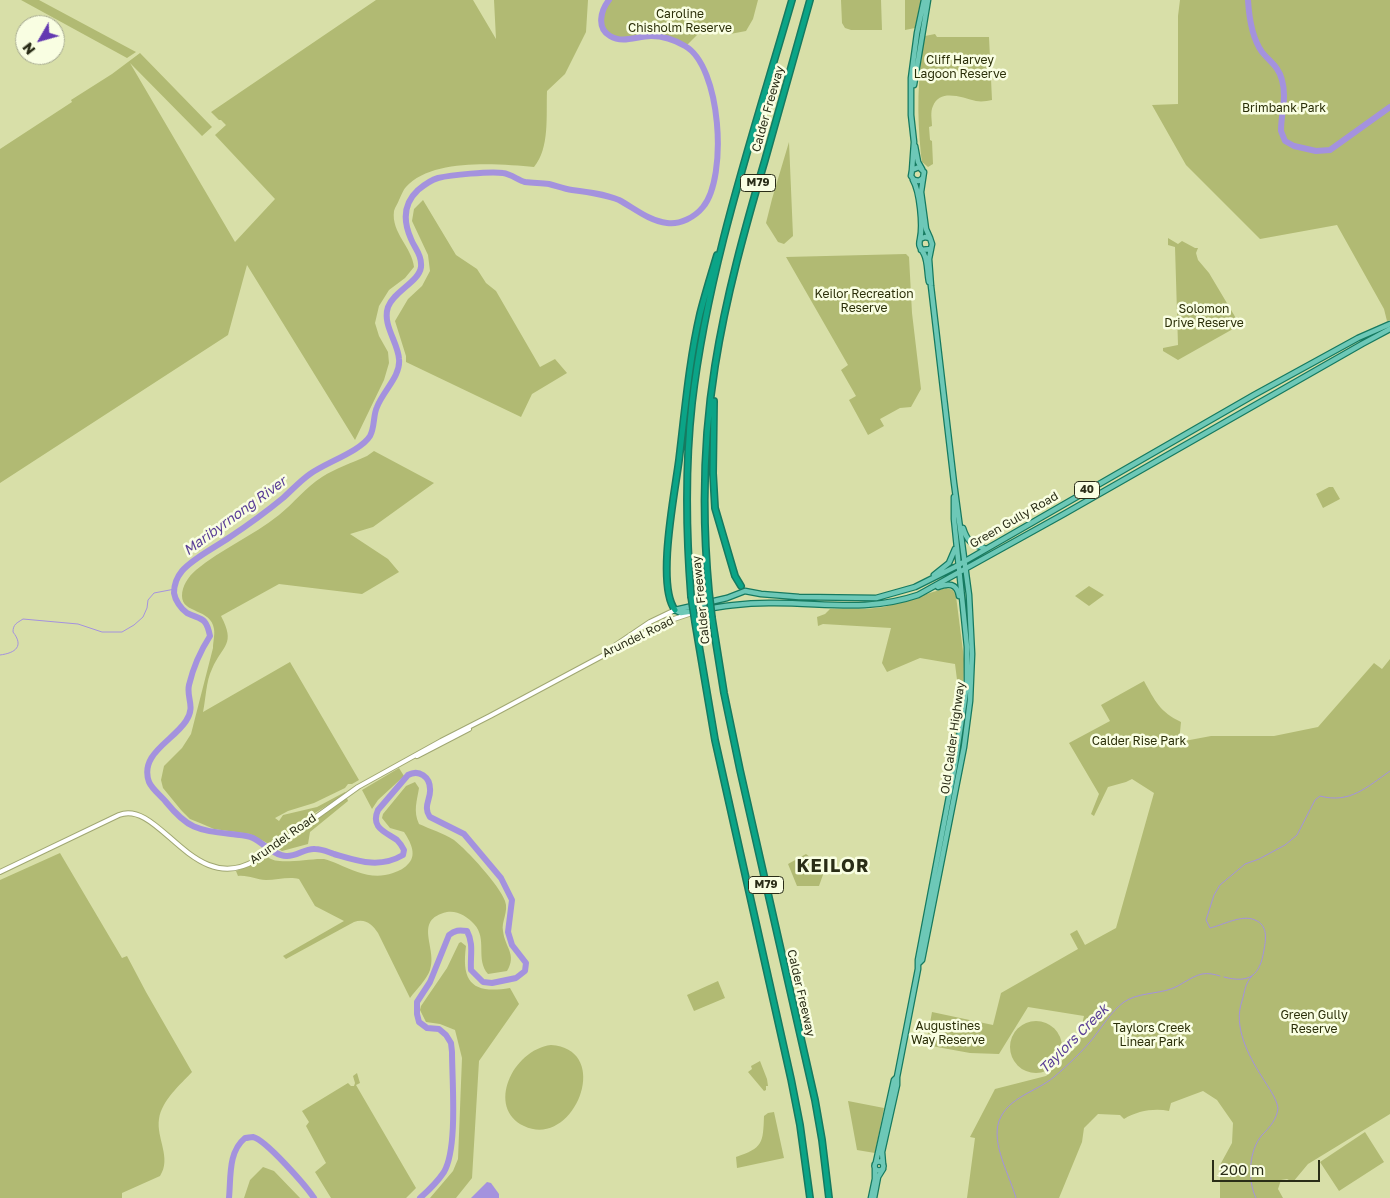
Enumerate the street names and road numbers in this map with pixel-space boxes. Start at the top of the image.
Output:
street label: Calder Freeway [749,64,787,154]
road number: M79 [740,174,776,192]
road number: 40 [1074,482,1100,498]
street label: Green Gully Road [967,489,1061,551]
street label: Calder Freeway [689,555,713,645]
street label: Arundel Road [600,613,676,661]
street label: Old Calder Highway [938,681,968,795]
street label: Arundel Road [247,811,319,867]
road number: M79 [748,876,784,894]
street label: Calder Freeway [784,948,818,1038]

